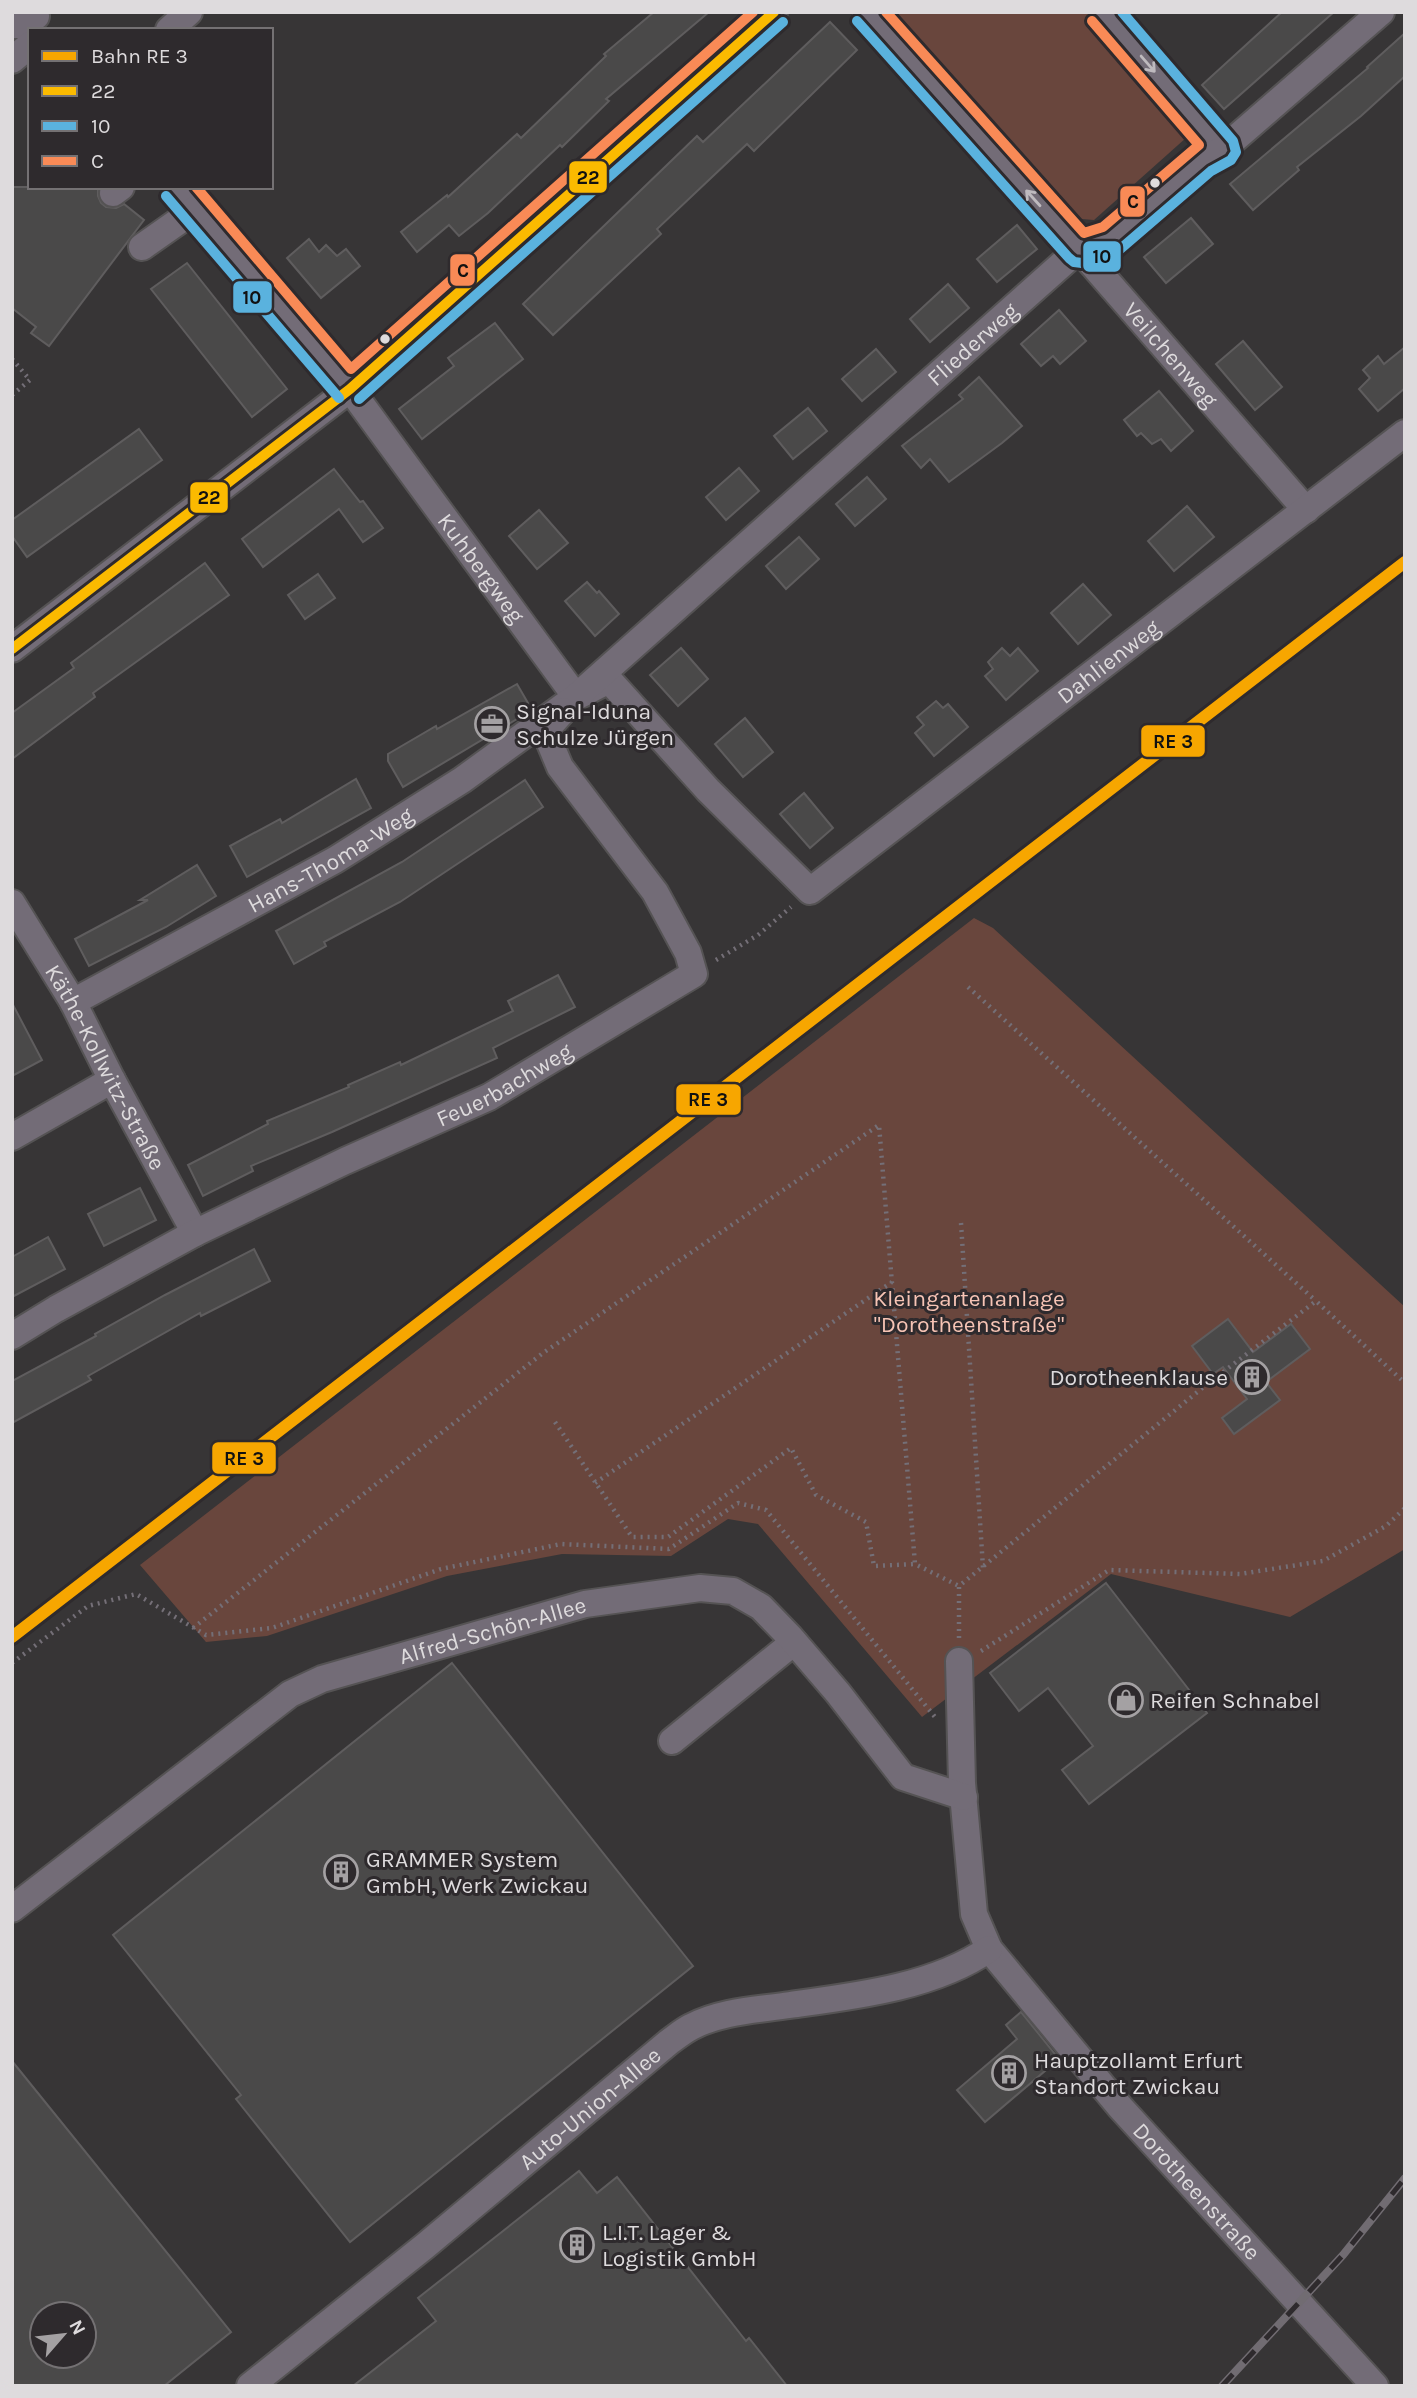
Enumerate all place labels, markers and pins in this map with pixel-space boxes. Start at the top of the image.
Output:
unlabelled marker [1148,176,1162,190]
unlabelled marker [378,332,392,346]
place label: Signal-Iduna Schulze Jürgen [516,698,674,751]
office icon: Signal-Iduna Schulze Jürgen [473,705,511,743]
building icon: Dorotheenklause [1233,1358,1271,1396]
place label: Dorotheenklause [1049,1364,1228,1391]
shop icon: Reifen Schnabel [1107,1681,1145,1719]
place label: Reifen Schnabel [1150,1687,1320,1714]
place label: GRAMMER System GmbH, Werk Zwickau [366,1846,589,1899]
building icon: GRAMMER System GmbH, Werk Zwickau [322,1853,360,1891]
place label: Hauptzollamt Erfurt Standort Zwickau [1034,2047,1243,2100]
building icon: Hauptzollamt Erfurt Standort Zwickau [990,2054,1028,2092]
place label: L.I.T. Lager & Logistik GmbH [602,2219,757,2272]
building icon: L.I.T. Lager & Logistik GmbH [558,2226,596,2264]

